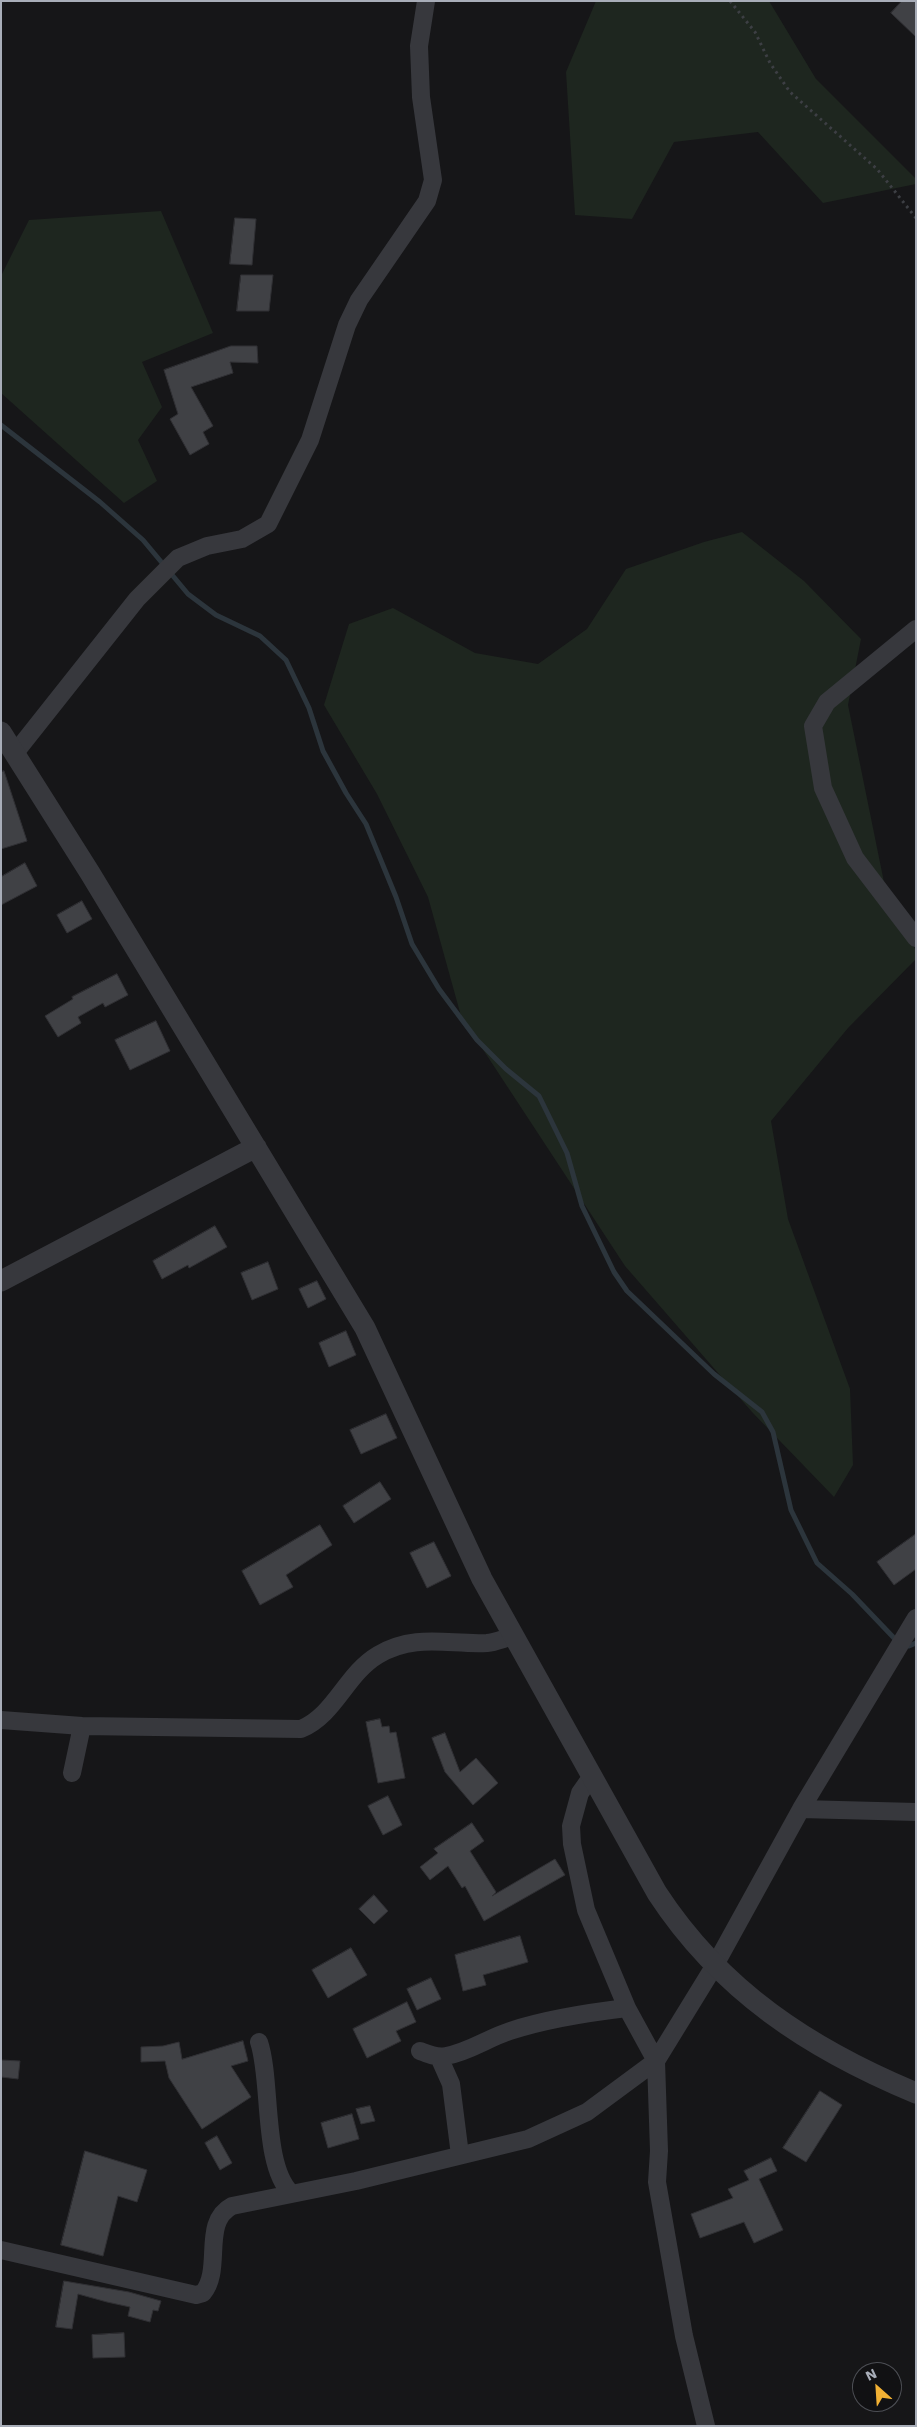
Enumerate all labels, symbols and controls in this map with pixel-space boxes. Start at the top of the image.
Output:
north arrow [852,2362,902,2412]
text: N [863,2365,879,2384]

